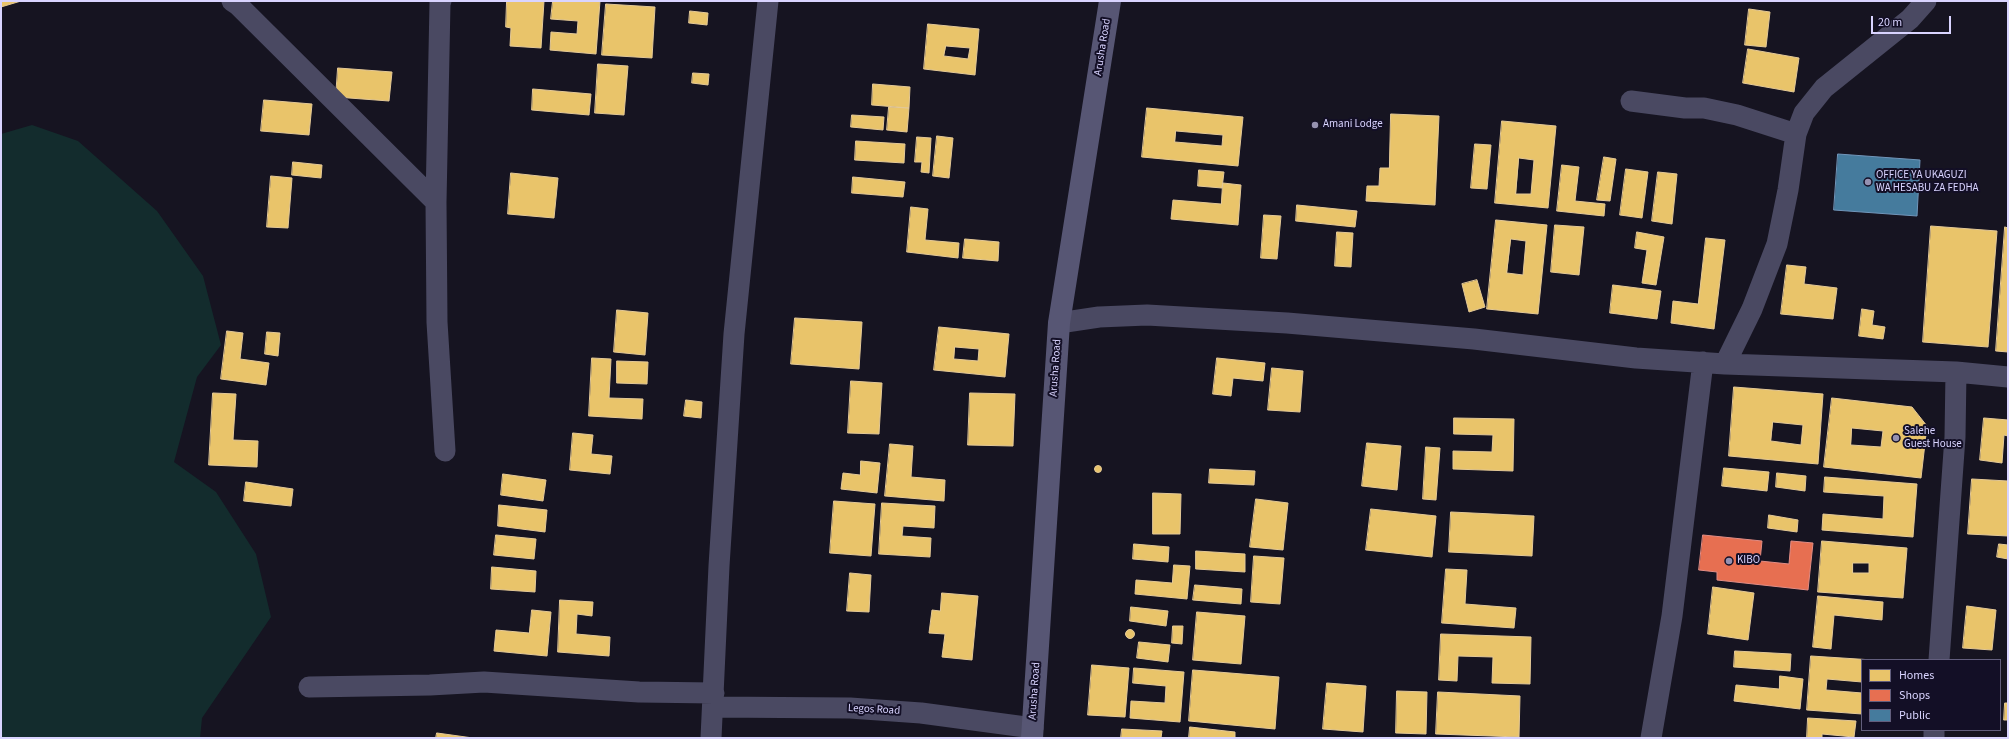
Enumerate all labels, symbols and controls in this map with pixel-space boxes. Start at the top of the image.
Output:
scale bar [1873,8,1953,34]
text: 20 m [1878,14,1902,31]
street label: Arusha Road [1092,17,1114,77]
place label: Amani Lodge [1323,118,1383,132]
marker: Amani Lodge [1310,120,1320,130]
place label: OFFICE YA UKAGUZI WA HESABU ZA FEDHA [1876,169,1979,195]
marker: OFFICE YA UKAGUZI WA HESABU ZA FEDHA [1863,177,1873,187]
street label: Arusha Road [1047,339,1065,397]
place label: Salehe Guest House [1904,425,1962,451]
marker: Salehe Guest House [1891,433,1901,443]
place label: KIBO [1737,554,1760,568]
marker: KIBO [1724,556,1734,566]
legend [1861,659,2001,731]
street label: Arusha Road [1026,662,1044,720]
text: Homes [1899,667,1934,684]
text: Shops [1899,687,1930,704]
street label: Legos Road [848,702,900,718]
text: Public [1899,707,1930,724]

